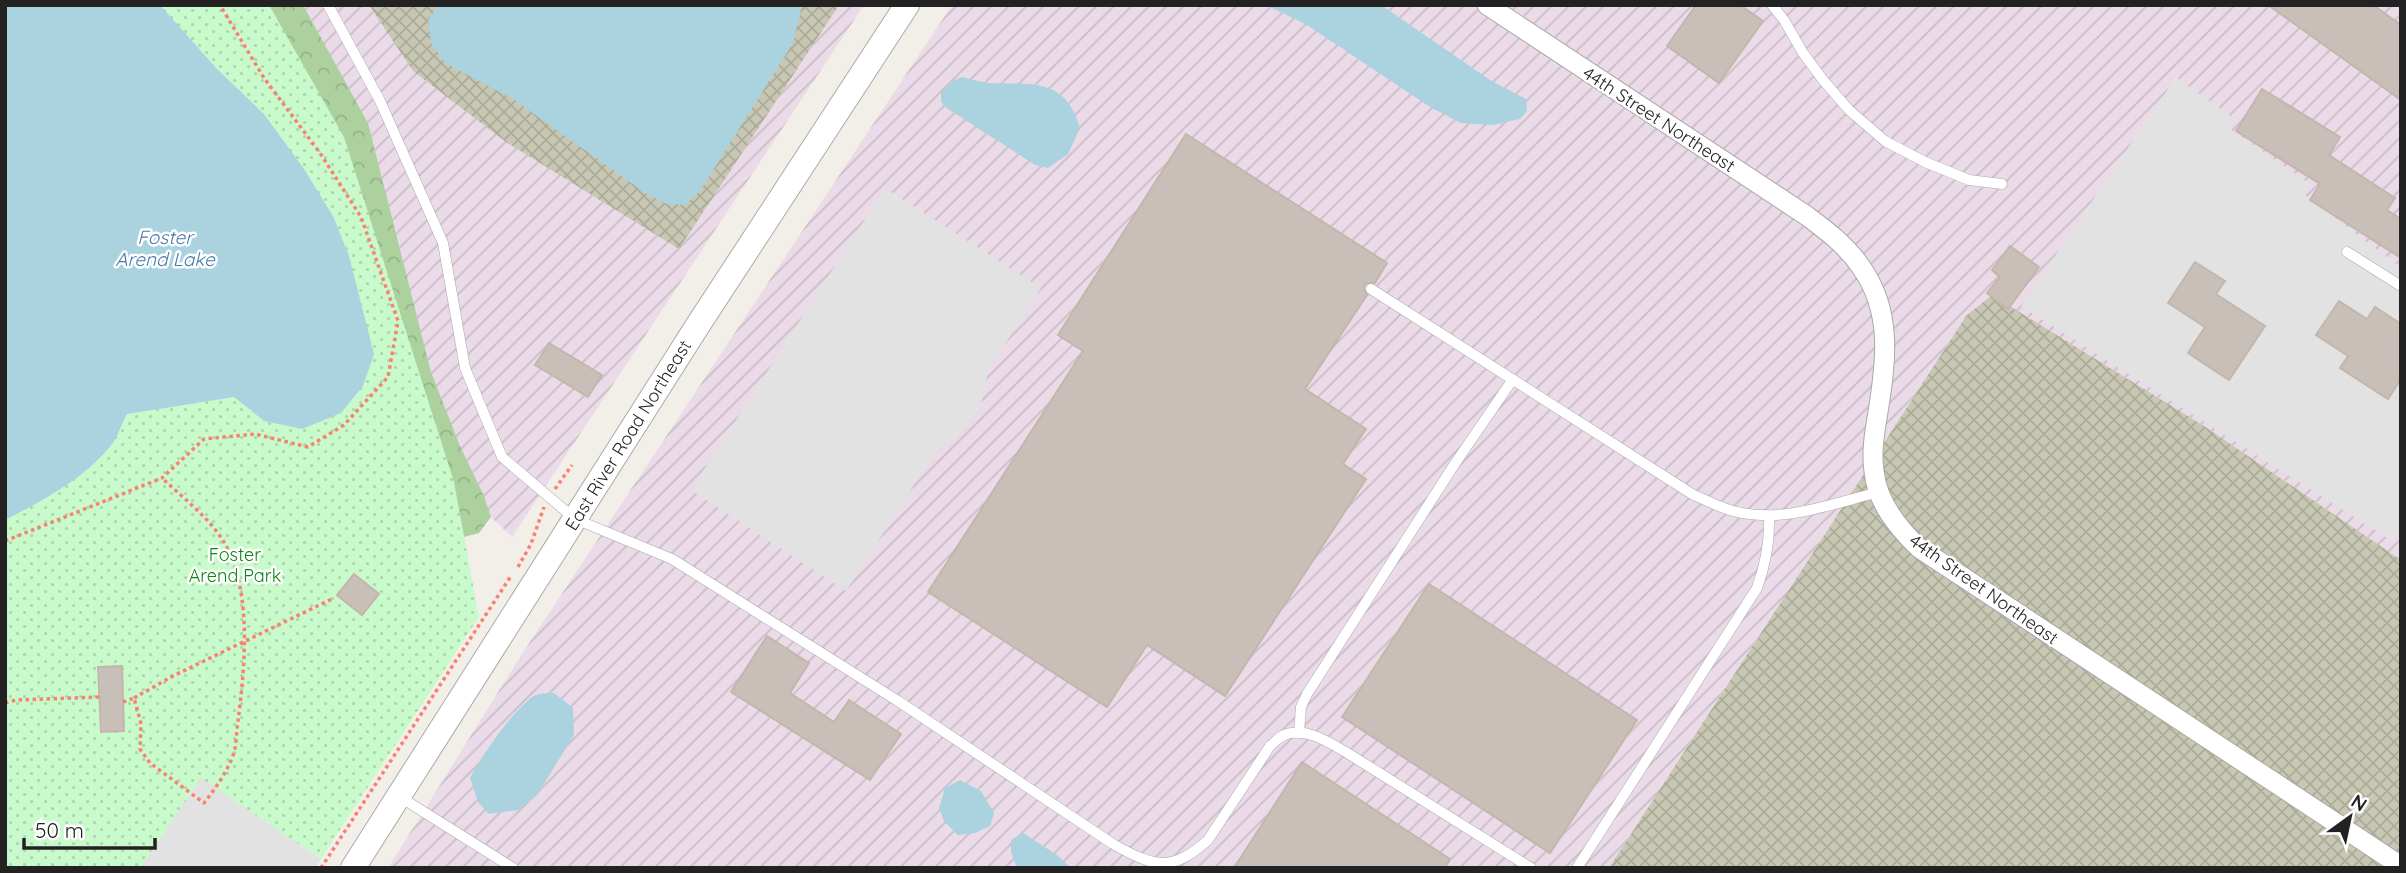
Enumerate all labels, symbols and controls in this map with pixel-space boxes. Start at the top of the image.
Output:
street label: 44th Street Northeast [1578,61,1740,177]
water label: Foster Arend Lake [115,225,216,271]
street label: East River Road Northeast [560,335,696,535]
street label: 44th Street Northeast [1905,529,2063,649]
park label: Foster Arend Park [189,543,281,587]
north arrow [2315,782,2385,852]
text: N [2347,789,2372,817]
scale bar [24,806,156,850]
text: 50 m [35,817,84,843]

